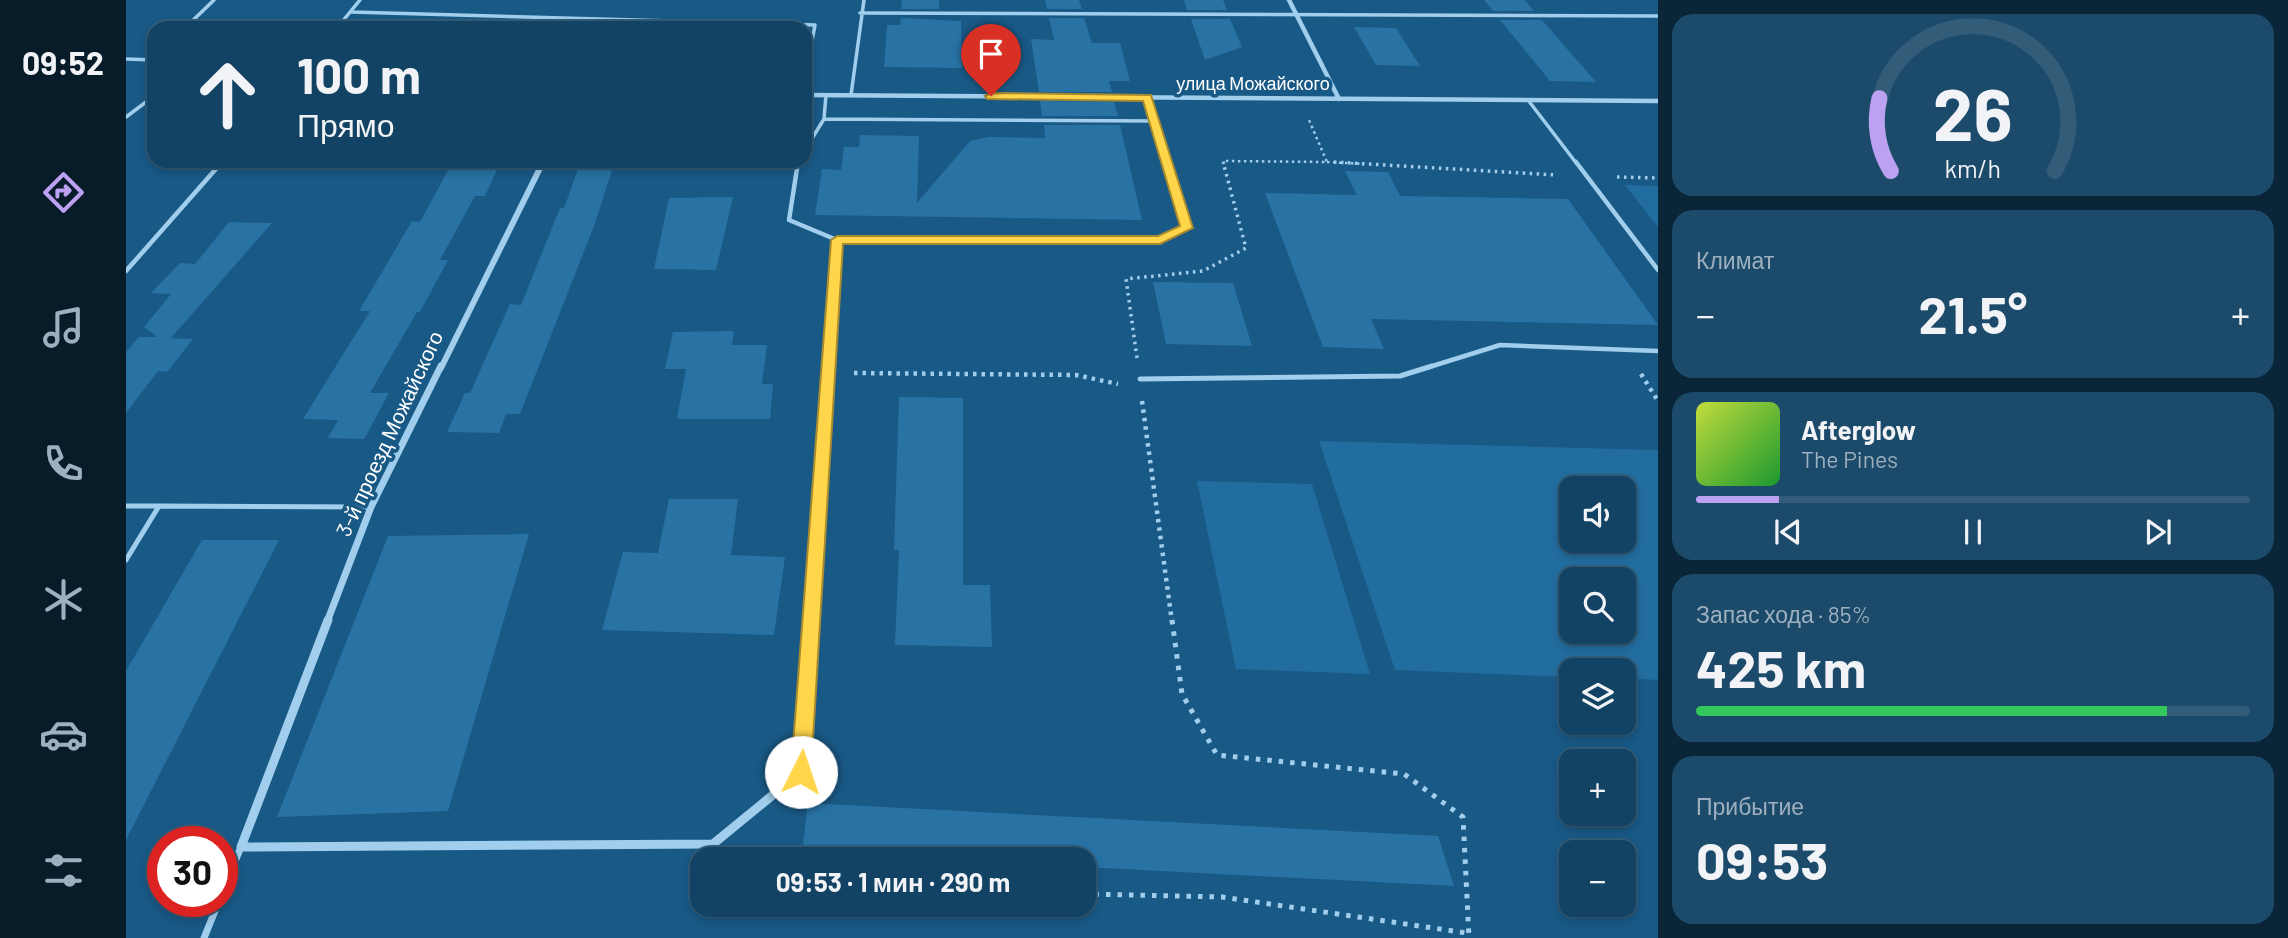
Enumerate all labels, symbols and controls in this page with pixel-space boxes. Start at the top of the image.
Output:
pin [961,24,1021,96]
icon: arrive [972,35,1010,73]
text: 09:52 [22,43,104,81]
text: 100 m [297,45,421,104]
icon: ahead [182,49,273,140]
text: 26 [1933,68,2013,156]
street label: улица Можайского [1176,72,1330,94]
text: Прямо [297,105,395,143]
text: km/h [1945,153,2001,183]
icon: directions [39,168,88,217]
text: Климат [1696,246,1774,274]
text: 21.5° [1919,282,2027,344]
text: − [1696,291,1715,337]
text: + [2231,291,2250,337]
icon: music [39,303,88,352]
street label: 3-й проезд Можайского [330,327,447,540]
text: Afterglow [1801,414,1916,445]
icon: phone [39,439,88,488]
text: The Pines [1801,445,1898,473]
map controls [1559,476,1636,917]
button: sound [1559,476,1636,553]
icon: previous [1769,513,1807,551]
icon: pause [1954,513,1992,551]
icon: next [2139,513,2177,551]
button: search [1559,567,1636,644]
icon: climate [39,575,88,624]
text: Запас хода · 85% [1696,600,1871,628]
text: 425 km [1696,636,1866,698]
button: layers [1559,658,1636,735]
icon: car [39,710,88,759]
position arrow [764,735,838,809]
button: + [1559,749,1636,826]
text: Прибытие [1696,792,1804,820]
speed limit sign: 30 [147,826,238,917]
text: 09:53 [1696,828,1828,890]
button: − [1559,840,1636,917]
icon: filters [39,846,88,895]
text: 09:53 · 1 мин · 290 m [776,866,1010,897]

